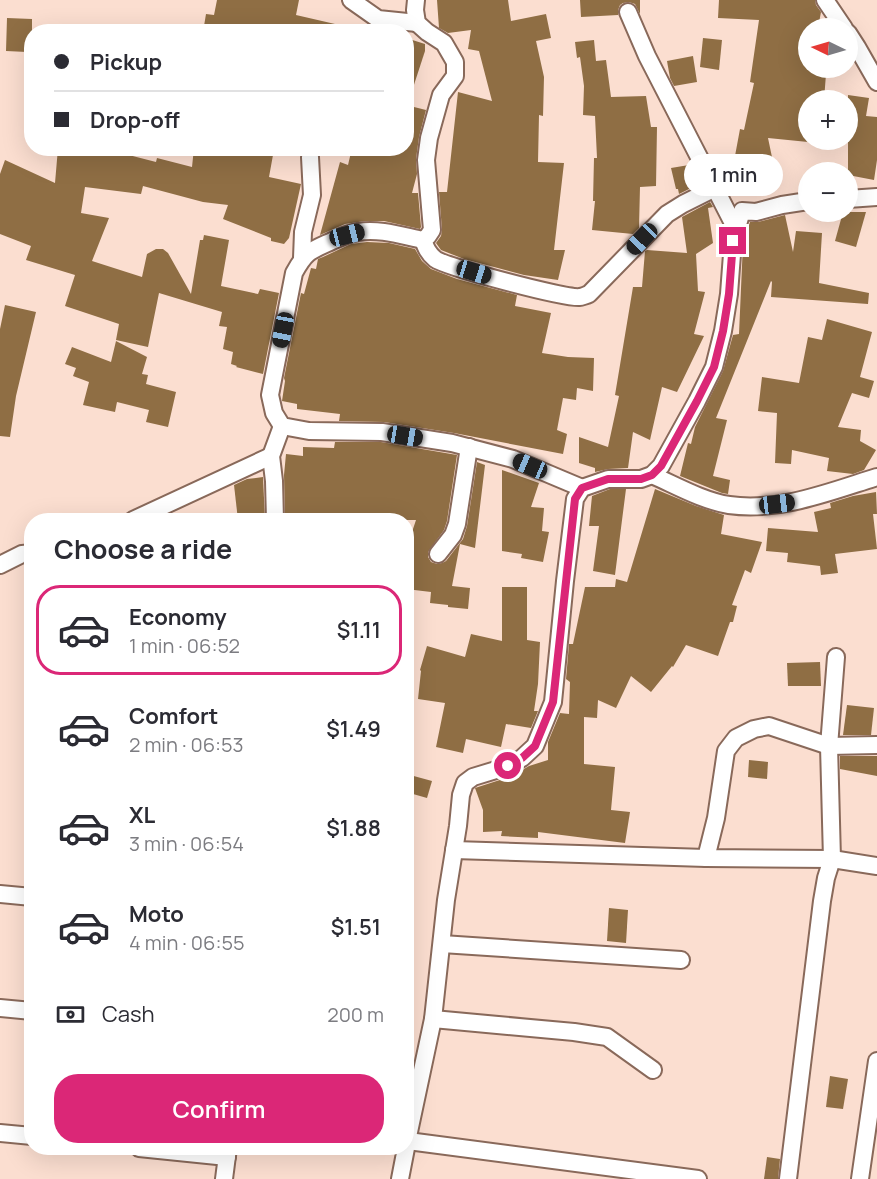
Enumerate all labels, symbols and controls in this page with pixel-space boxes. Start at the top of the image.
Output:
north arrow [798,18,858,78]
map controls [798,18,858,222]
text: Pickup [90,47,162,77]
button: + [798,90,858,150]
text: Drop-off [90,105,180,135]
callout: 1 min [684,154,783,196]
text: 1 min [710,161,757,188]
button: − [798,162,858,222]
car [623,220,661,258]
car [327,222,367,248]
route end [719,227,746,254]
car [454,258,494,286]
car [271,311,295,349]
car [386,424,424,448]
car [510,451,550,481]
car [758,493,796,515]
text: Choose a ride [54,530,232,567]
text: Economy [129,602,227,632]
icon: car [57,603,111,657]
text: $1.11 [337,615,381,645]
text: 1 min · 06:52 [129,632,240,659]
text: Comfort [129,701,218,731]
icon: car [57,702,111,756]
text: $1.49 [326,714,381,744]
text: 2 min · 06:53 [129,731,244,758]
route start [494,752,521,779]
text: XL [129,800,155,830]
icon: car [57,801,111,855]
text: $1.88 [326,813,381,843]
text: 3 min · 06:54 [129,830,244,857]
text: Moto [129,899,184,929]
icon: car [57,900,111,954]
text: $1.51 [331,912,381,942]
text: 4 min · 06:55 [129,929,245,956]
icon: cash [54,998,87,1031]
text: Cash [102,999,155,1029]
text: 200 m [327,1001,384,1028]
button: Confirm [54,1074,384,1143]

